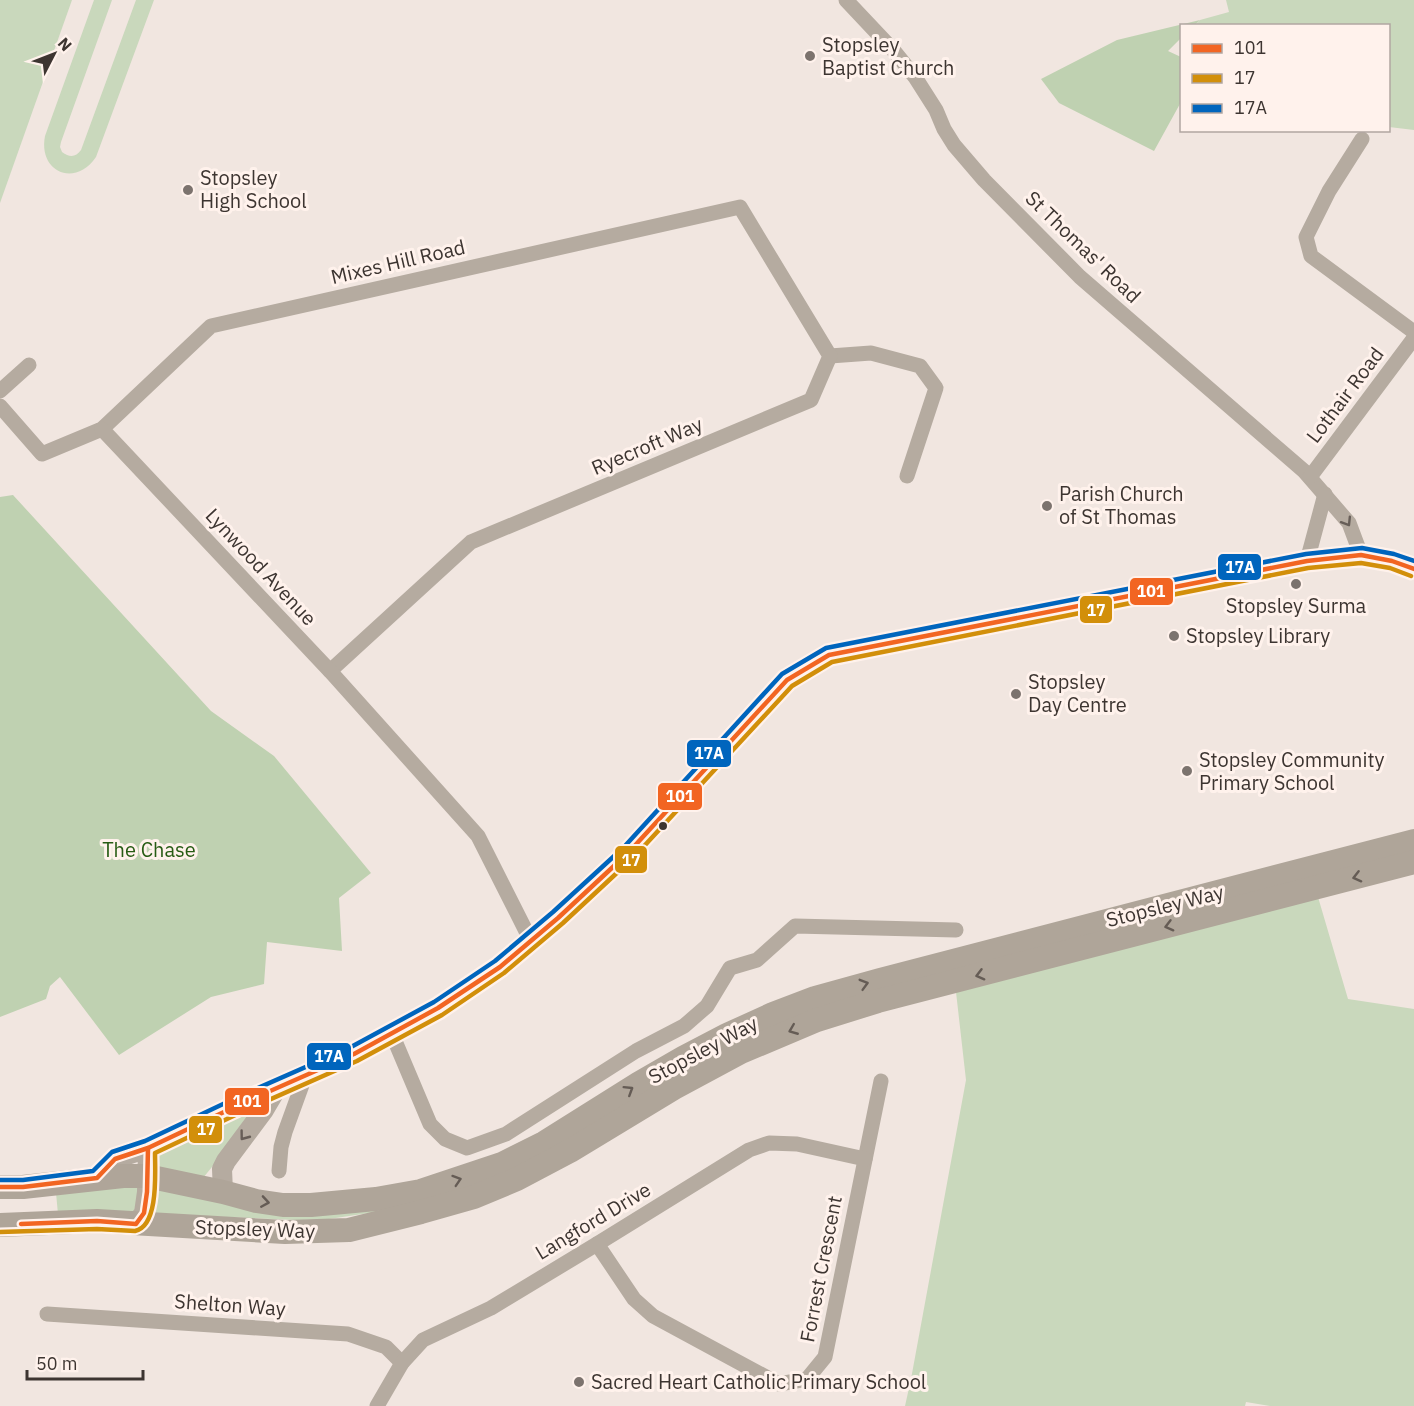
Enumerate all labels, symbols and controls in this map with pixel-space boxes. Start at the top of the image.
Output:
north arrow [24,24,84,84]
legend [1180,24,1390,132]
place label: Stopsley Baptist Church [822,31,954,81]
text: N [54,33,76,55]
text: 101 [1234,36,1266,59]
marker: Stopsley Baptist Church [803,49,817,63]
text: 17 [1234,66,1256,89]
text: 17A [1234,96,1268,119]
place label: Stopsley High School [200,164,307,214]
marker: Stopsley High School [181,183,195,197]
street label: St Thomas' Road [1020,185,1147,309]
street label: Mixes Hill Road [328,233,468,290]
street label: Lothair Road [1300,341,1389,448]
street label: Ryecroft Way [587,410,707,481]
place label: Parish Church of St Thomas [1059,480,1184,530]
marker: Parish Church of St Thomas [1040,499,1054,513]
street label: Lynwood Avenue [200,502,323,631]
one-way arrow [1339,516,1351,526]
line badge: 17A [1217,553,1262,581]
text: 17A [1225,557,1255,577]
line badge: 101 [1129,577,1174,606]
marker: Stopsley Surma [1289,577,1303,591]
text: 101 [1137,581,1166,601]
place label: Stopsley Surma [1226,592,1367,619]
line badge: 17 [1079,595,1113,624]
text: 17 [1086,600,1106,620]
place label: Stopsley Library [1186,622,1330,649]
marker: Stopsley Library [1167,629,1181,643]
place label: Stopsley Day Centre [1028,668,1127,718]
marker: Stopsley Day Centre [1009,687,1023,701]
line badge: 17A [686,739,732,768]
text: 17A [694,743,724,763]
place label: Stopsley Community Primary School [1199,746,1384,796]
marker: Stopsley Community Primary School [1180,764,1194,778]
line badge: 101 [657,782,703,811]
text: 101 [666,786,695,806]
unlabelled marker [657,820,669,832]
park label: The Chase [102,836,196,863]
line badge: 17 [614,845,648,874]
text: 17 [621,850,641,870]
one-way arrow [1353,870,1363,882]
street label: Stopsley Way [1103,878,1227,933]
one-way arrow [1164,919,1174,931]
one-way arrow [975,967,985,980]
one-way arrow [859,979,869,992]
street label: Stopsley Way [643,1009,762,1090]
one-way arrow [788,1023,799,1035]
line badge: 17A [306,1042,352,1071]
text: 17A [314,1046,344,1066]
one-way arrow [623,1085,633,1097]
line badge: 101 [224,1087,270,1116]
text: 101 [233,1091,262,1111]
line badge: 17 [188,1115,223,1144]
text: 17 [196,1119,216,1139]
one-way arrow [241,1129,252,1140]
one-way arrow [451,1175,462,1187]
street label: Langford Drive [530,1175,655,1266]
street label: Forrest Crescent [793,1193,848,1344]
one-way arrow [261,1196,270,1208]
street label: Stopsley Way [194,1213,316,1244]
street label: Shelton Way [173,1287,287,1322]
scale bar [27,1343,142,1381]
text: 50 m [36,1352,78,1375]
place label: Sacred Heart Catholic Primary School [591,1368,926,1395]
marker: Sacred Heart Catholic Primary School [572,1375,586,1389]

